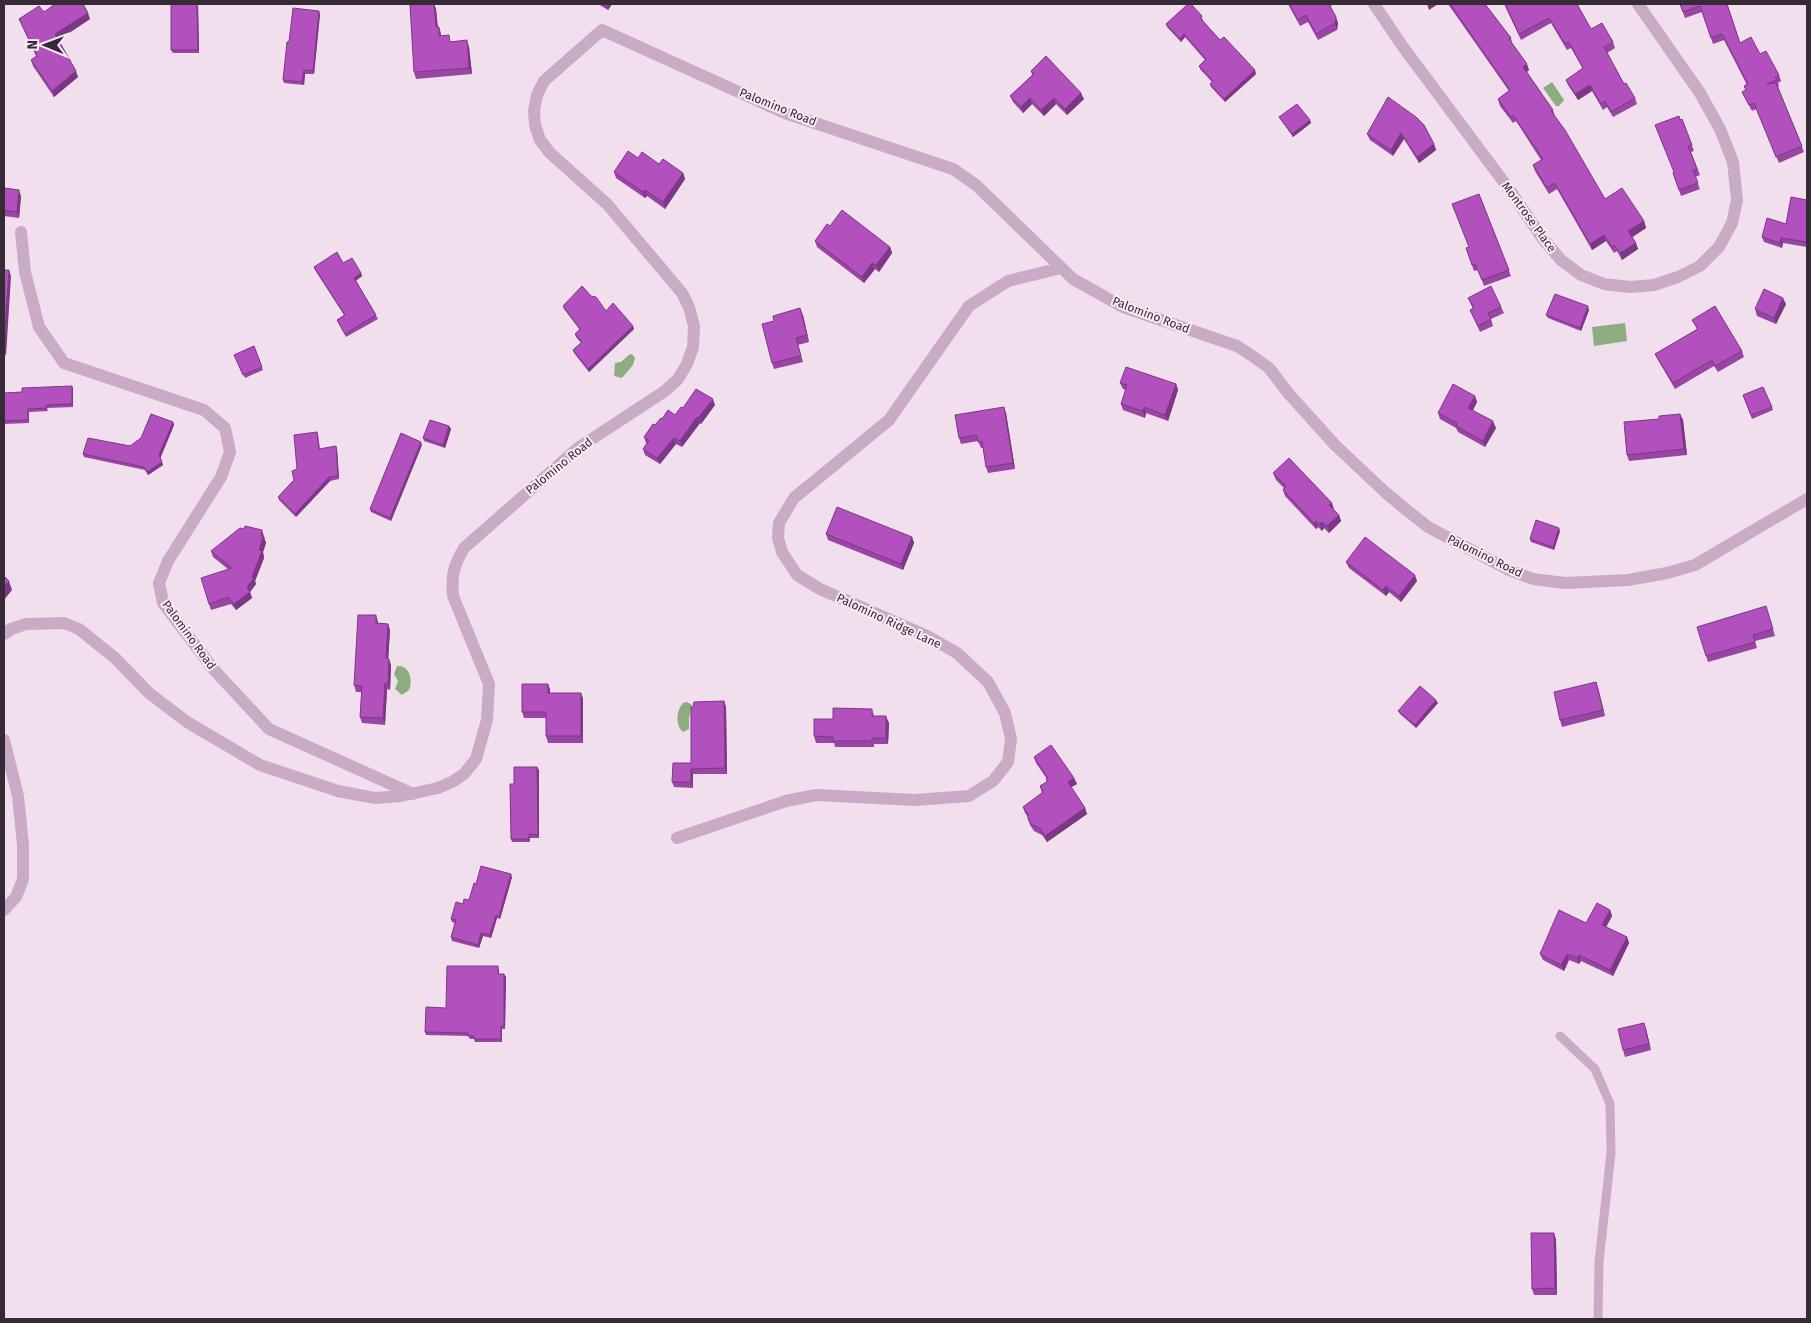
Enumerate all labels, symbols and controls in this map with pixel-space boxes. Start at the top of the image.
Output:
north arrow [20,20,70,70]
text: N [24,40,41,50]
street label: Palomino Road [737,85,819,129]
street label: Montrose Place [1499,179,1559,255]
street label: Palomino Road [1110,294,1192,336]
street label: Palomino Road [523,435,595,497]
street label: Palomino Road [1445,532,1525,580]
street label: Palomino Ridge Lane [835,591,943,651]
street label: Palomino Road [159,598,219,672]

